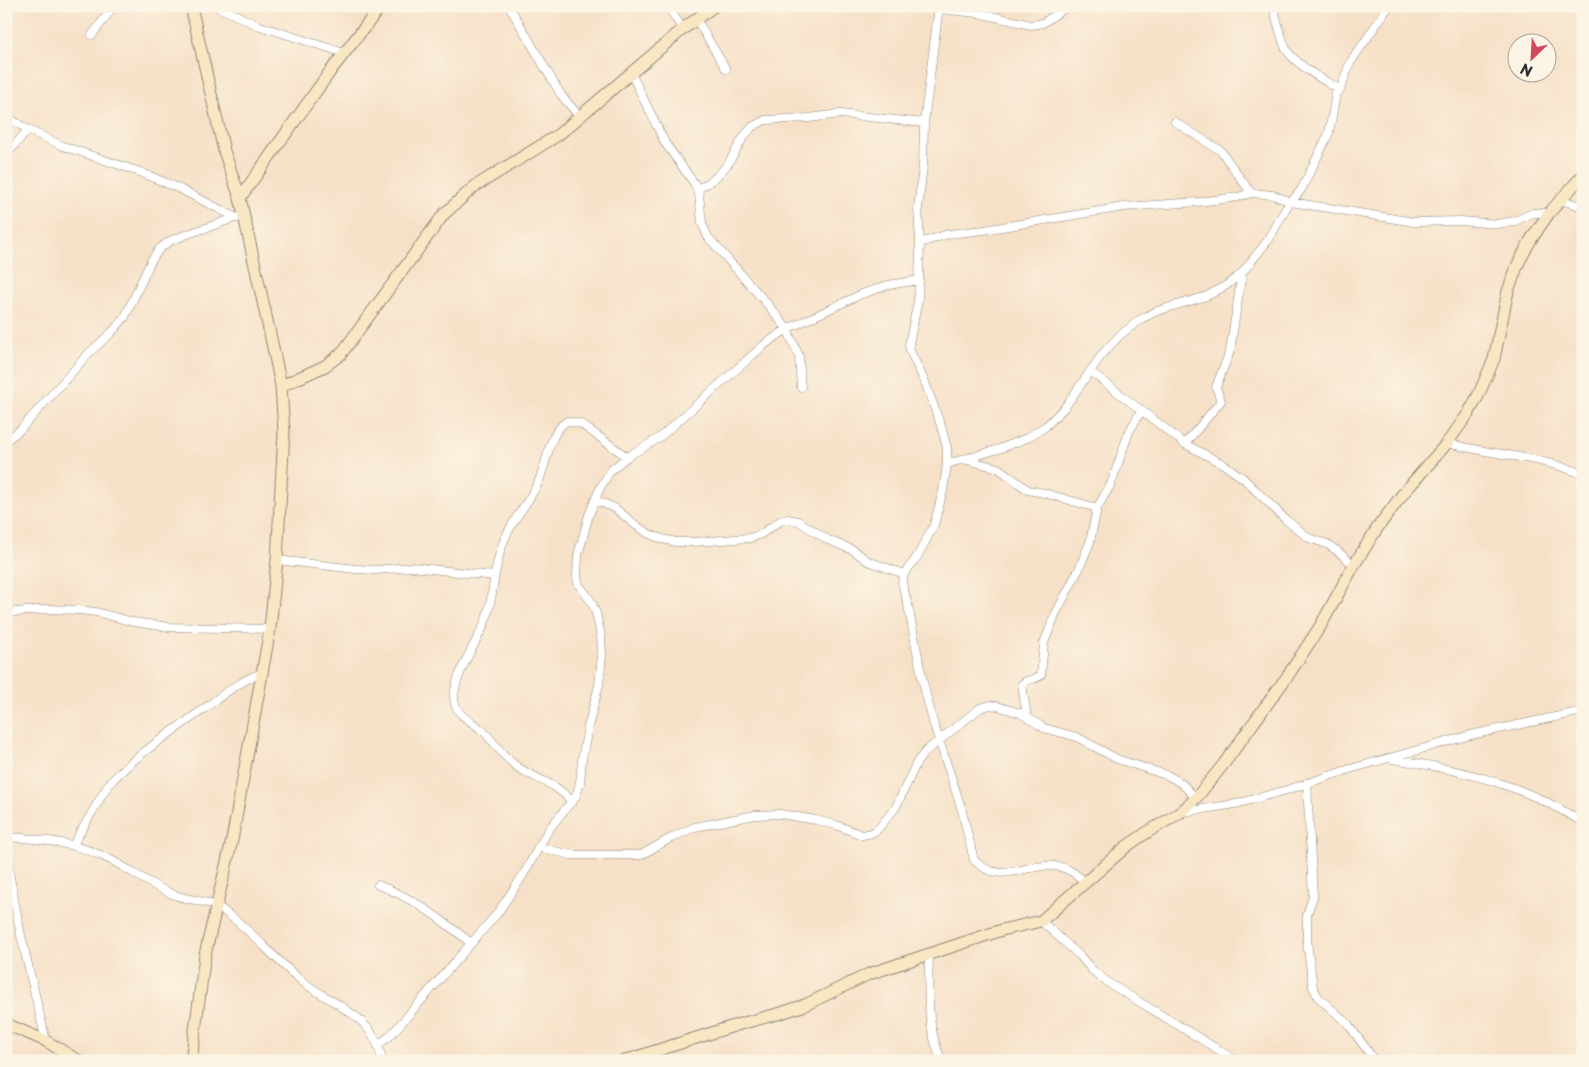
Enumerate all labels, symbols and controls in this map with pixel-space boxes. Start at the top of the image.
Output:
north arrow [1506,32,1556,82]
text: N [1517,58,1536,82]

